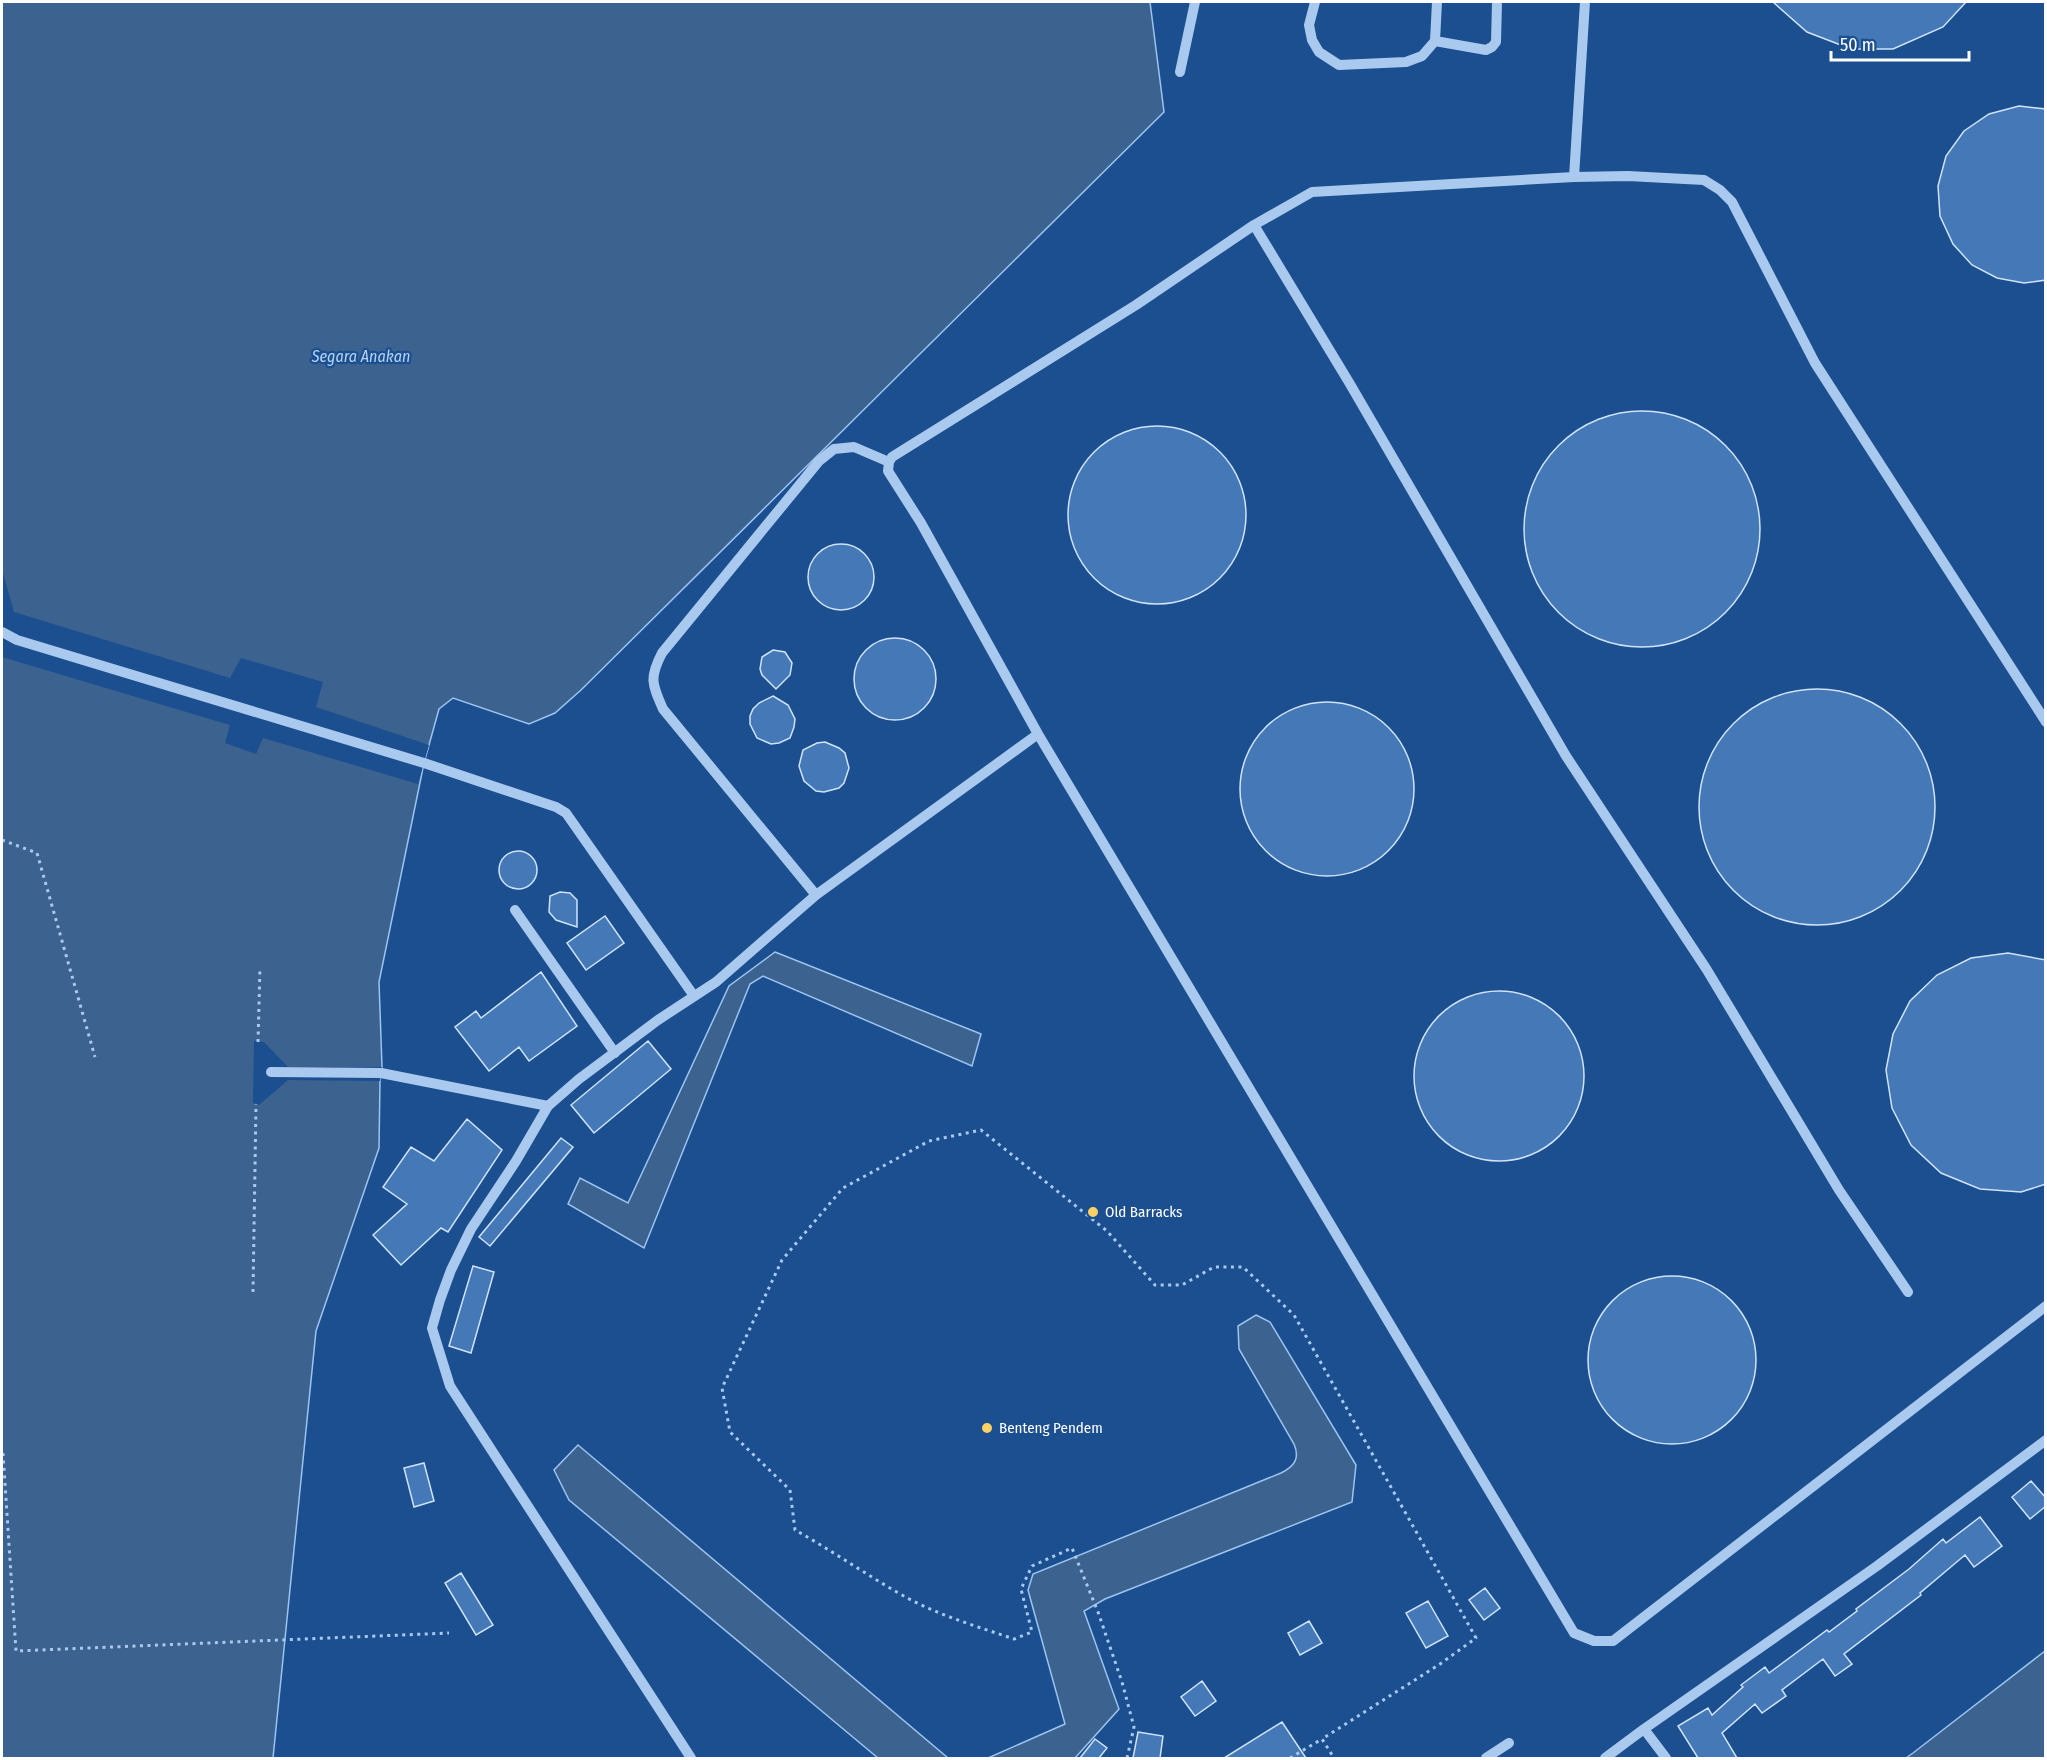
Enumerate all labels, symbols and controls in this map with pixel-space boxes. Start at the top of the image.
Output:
scale bar [1831,24,1969,62]
text: 50 m [1840,34,1876,56]
water label: Segara Anakan [311,347,410,366]
place label: Old Barracks [1105,1203,1183,1221]
marker: Old Barracks [1086,1205,1100,1219]
place label: Benteng Pendem [999,1419,1103,1437]
marker: Benteng Pendem [980,1421,994,1435]

